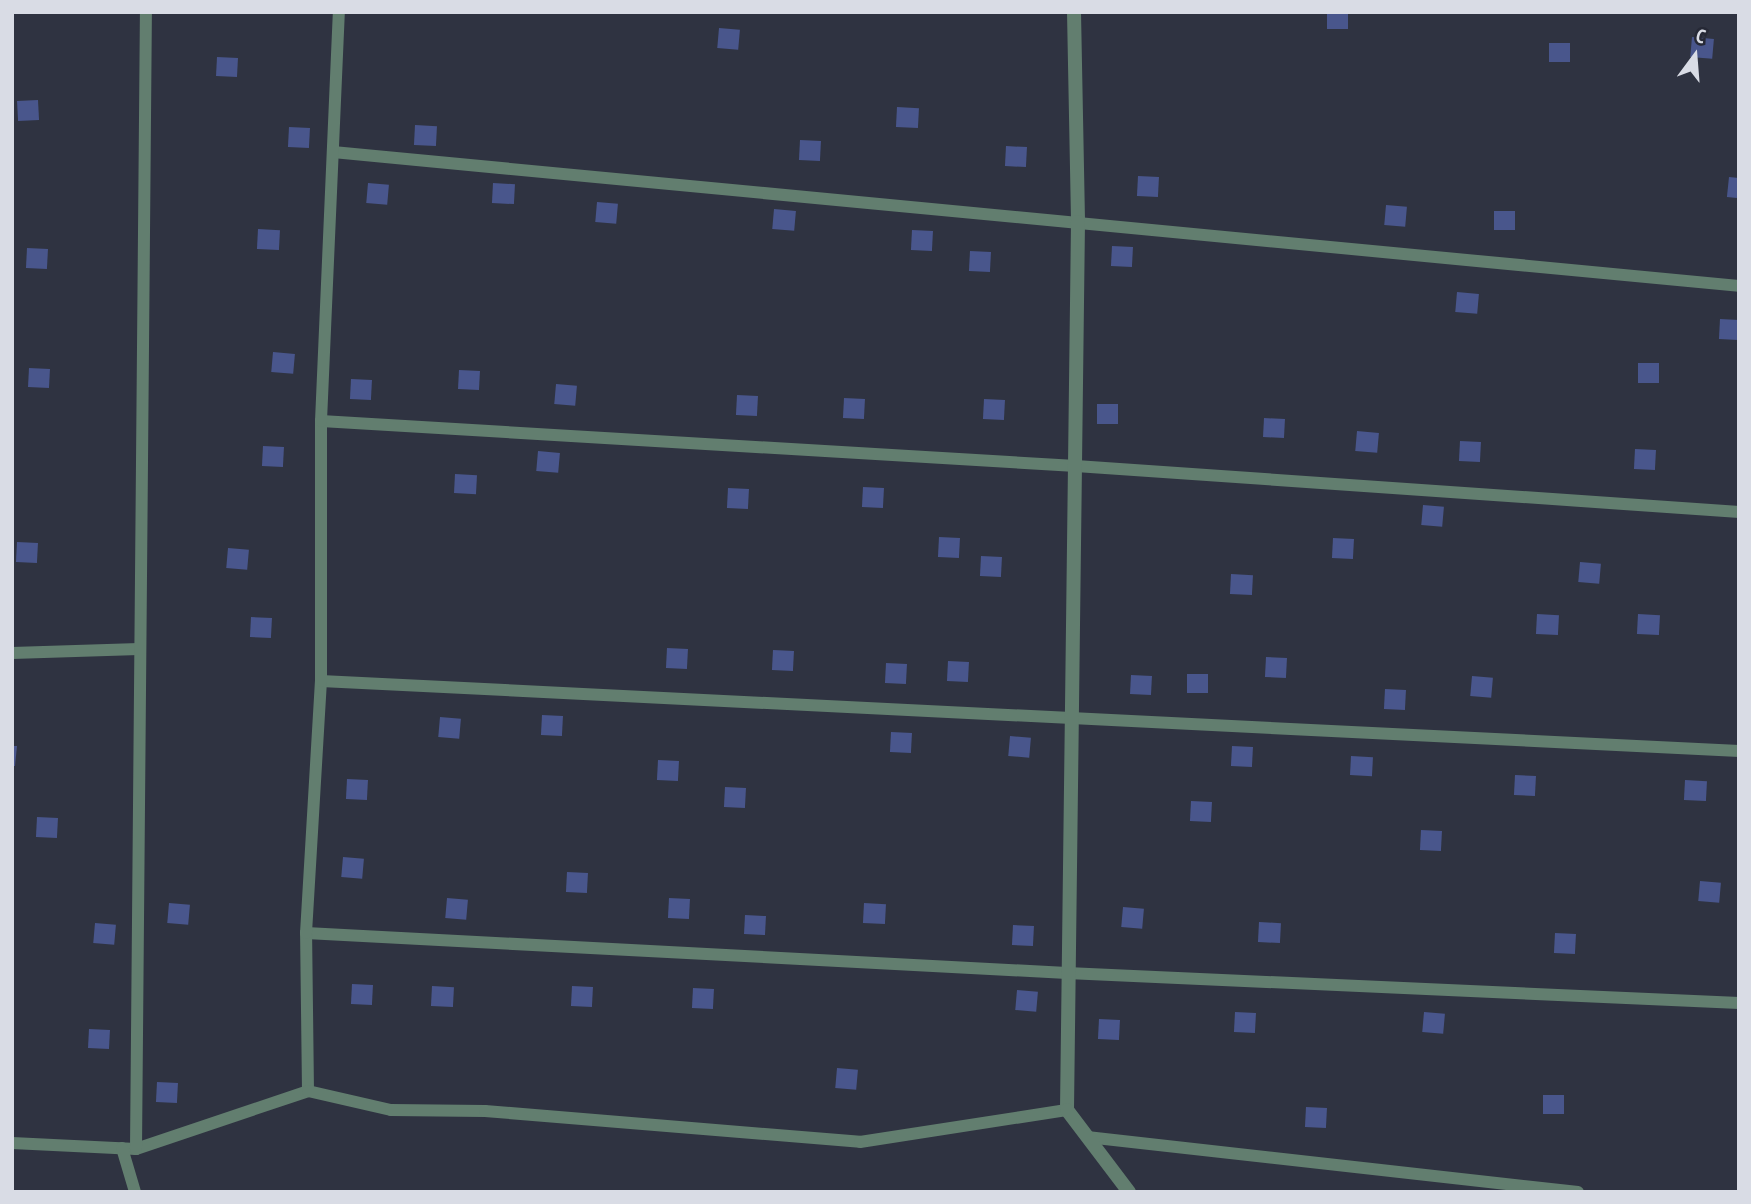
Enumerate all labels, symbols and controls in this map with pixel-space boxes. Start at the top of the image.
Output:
north arrow [1660,21,1730,91]
text: С [1693,23,1708,49]

